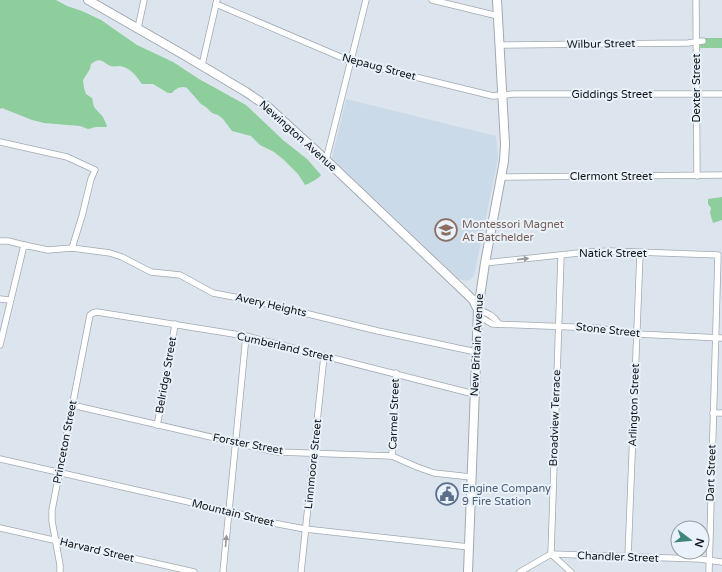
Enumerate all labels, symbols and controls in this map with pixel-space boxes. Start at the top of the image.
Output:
street label: Wilbur Street [567,37,635,51]
street label: Nepaug Street [341,51,417,83]
street label: Dexter Street [690,53,703,123]
street label: Giddings Street [572,88,652,101]
street label: Newington Avenue [257,98,339,174]
street label: Clermont Street [570,170,652,183]
school or university icon: Montessori Magnet At Batchelder [433,217,459,243]
place label: Montessori Magnet At Batchelder [462,218,564,244]
street label: Natick Street [579,247,647,260]
one-way arrow [517,256,529,263]
street label: Avery Heights [234,290,308,320]
street label: New Britain Avenue [468,293,486,397]
street label: Stone Street [575,320,641,340]
street label: Cumberland Street [236,330,334,364]
street label: Belridge Street [153,336,179,414]
street label: Arlington Street [626,363,642,447]
street label: Broadview Terrace [547,370,563,466]
street label: Carmel Street [386,378,402,450]
street label: Princeton Street [51,399,79,485]
street label: Linnmoore Street [302,418,324,510]
street label: Forster Street [212,431,284,457]
street label: Dart Street [704,444,718,502]
public building icon: Engine Company 9 Fire Station [434,481,460,507]
place label: Engine Company 9 Fire Station [462,482,551,508]
street label: Mountain Street [190,496,276,530]
north arrow [670,520,710,560]
street label: Harvard Street [59,535,135,565]
one-way arrow [222,535,229,547]
text: N [692,537,707,549]
street label: Chandler Street [577,549,659,565]

